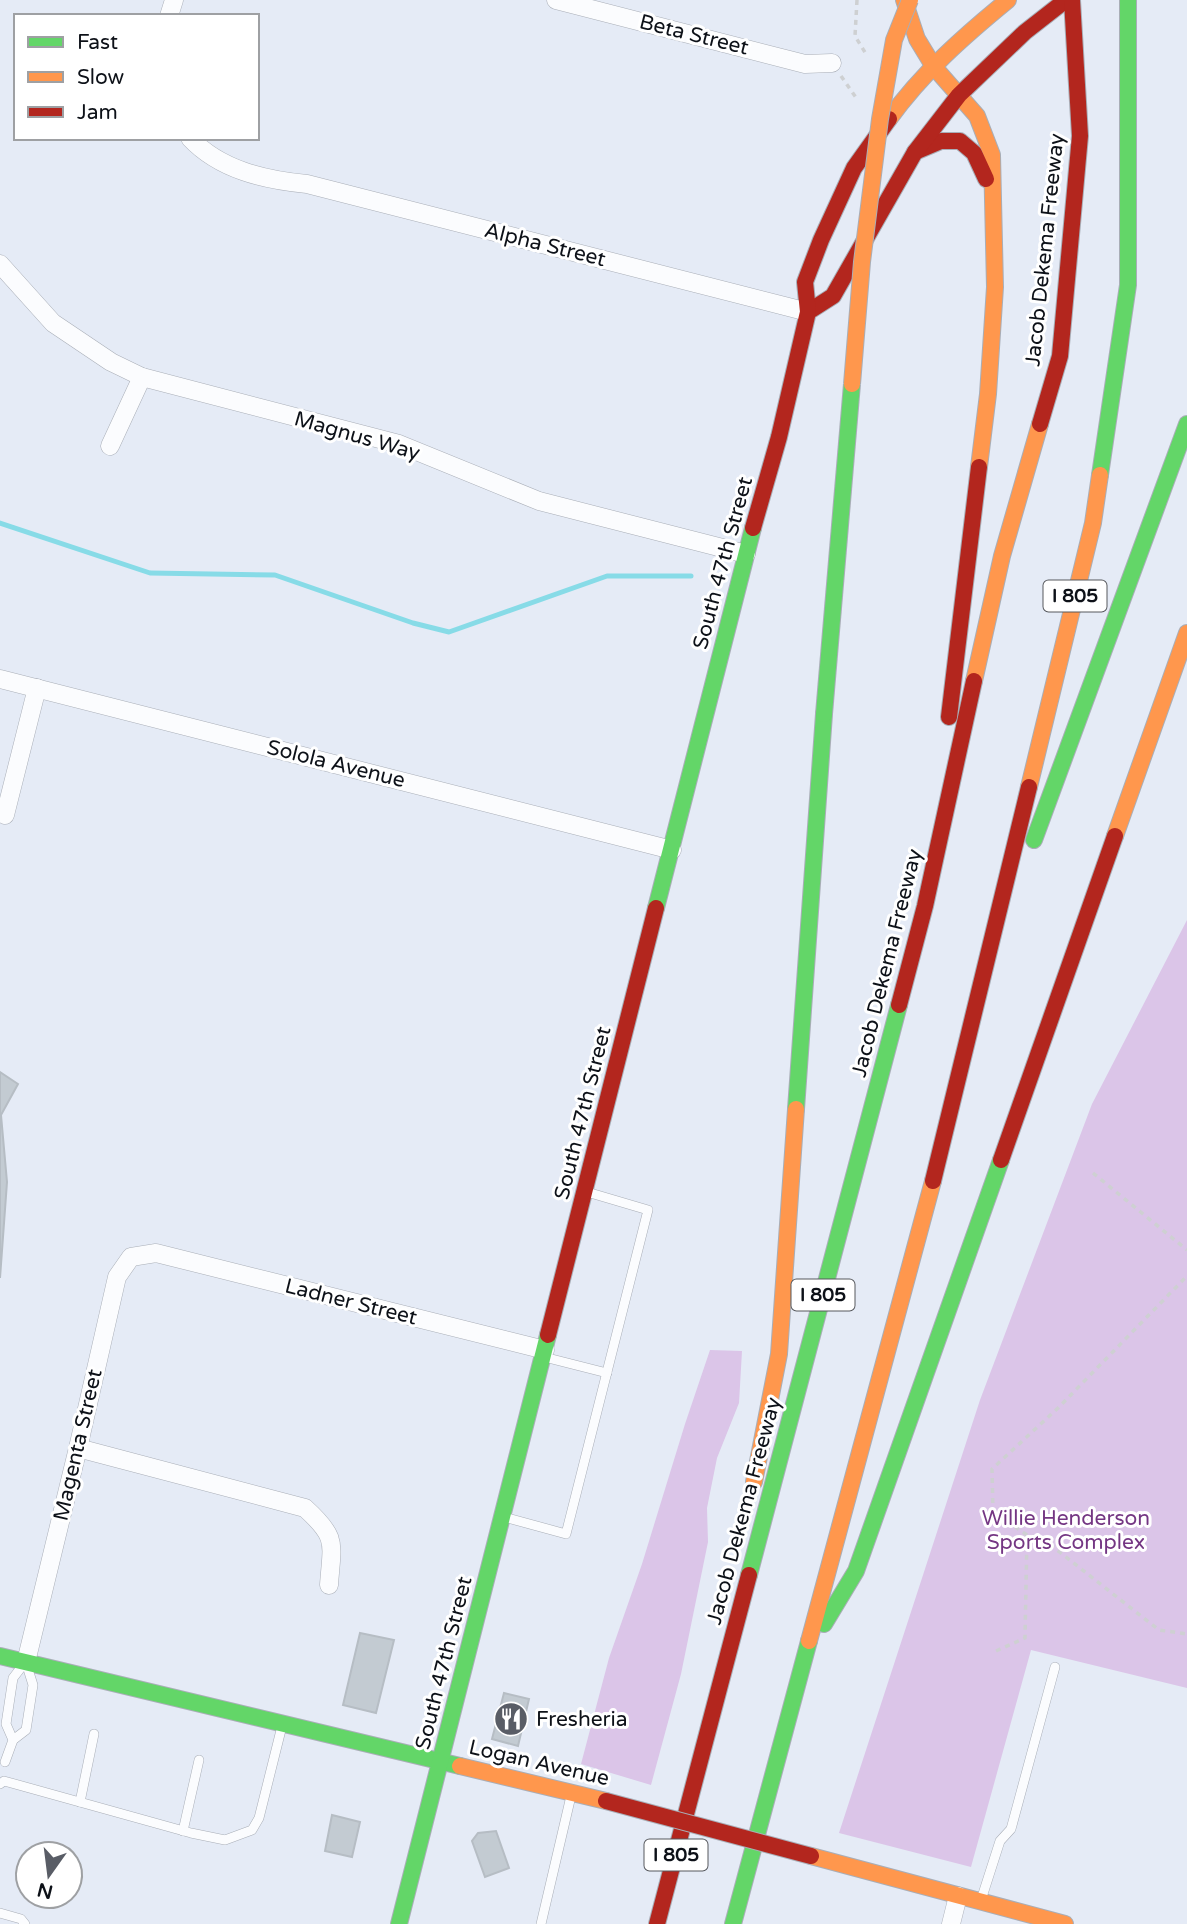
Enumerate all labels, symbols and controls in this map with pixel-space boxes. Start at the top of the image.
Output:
street label: Beta Street [637,9,751,61]
legend [14,14,259,140]
text: Fast [77,30,118,55]
text: Slow [77,65,125,90]
text: Jam [77,100,118,125]
street label: Jacob Dekema Freeway [1020,132,1070,368]
street label: Alpha Street [482,218,608,272]
street label: Magnus Way [291,406,423,466]
street label: South 47th Street [688,474,758,652]
road number: I 805 [1044,580,1106,611]
street label: Solola Avenue [264,735,408,793]
street label: Jacob Dekema Freeway [847,846,927,1080]
street label: South 47th Street [549,1024,617,1202]
street label: Ladner Street [282,1273,420,1331]
road number: I 805 [792,1280,854,1310]
street label: Magenta Street [48,1367,108,1523]
street label: Jacob Dekema Freeway [702,1395,786,1627]
park label: Willie Henderson Sports Complex [982,1506,1150,1555]
street label: South 47th Street [410,1574,478,1752]
restaurant icon: Fresheria [492,1700,530,1738]
place label: Fresheria [536,1707,628,1732]
street label: Logan Avenue [466,1735,612,1791]
north arrow [14,1840,84,1910]
road number: I 805 [644,1840,708,1870]
text: N [35,1878,55,1903]

